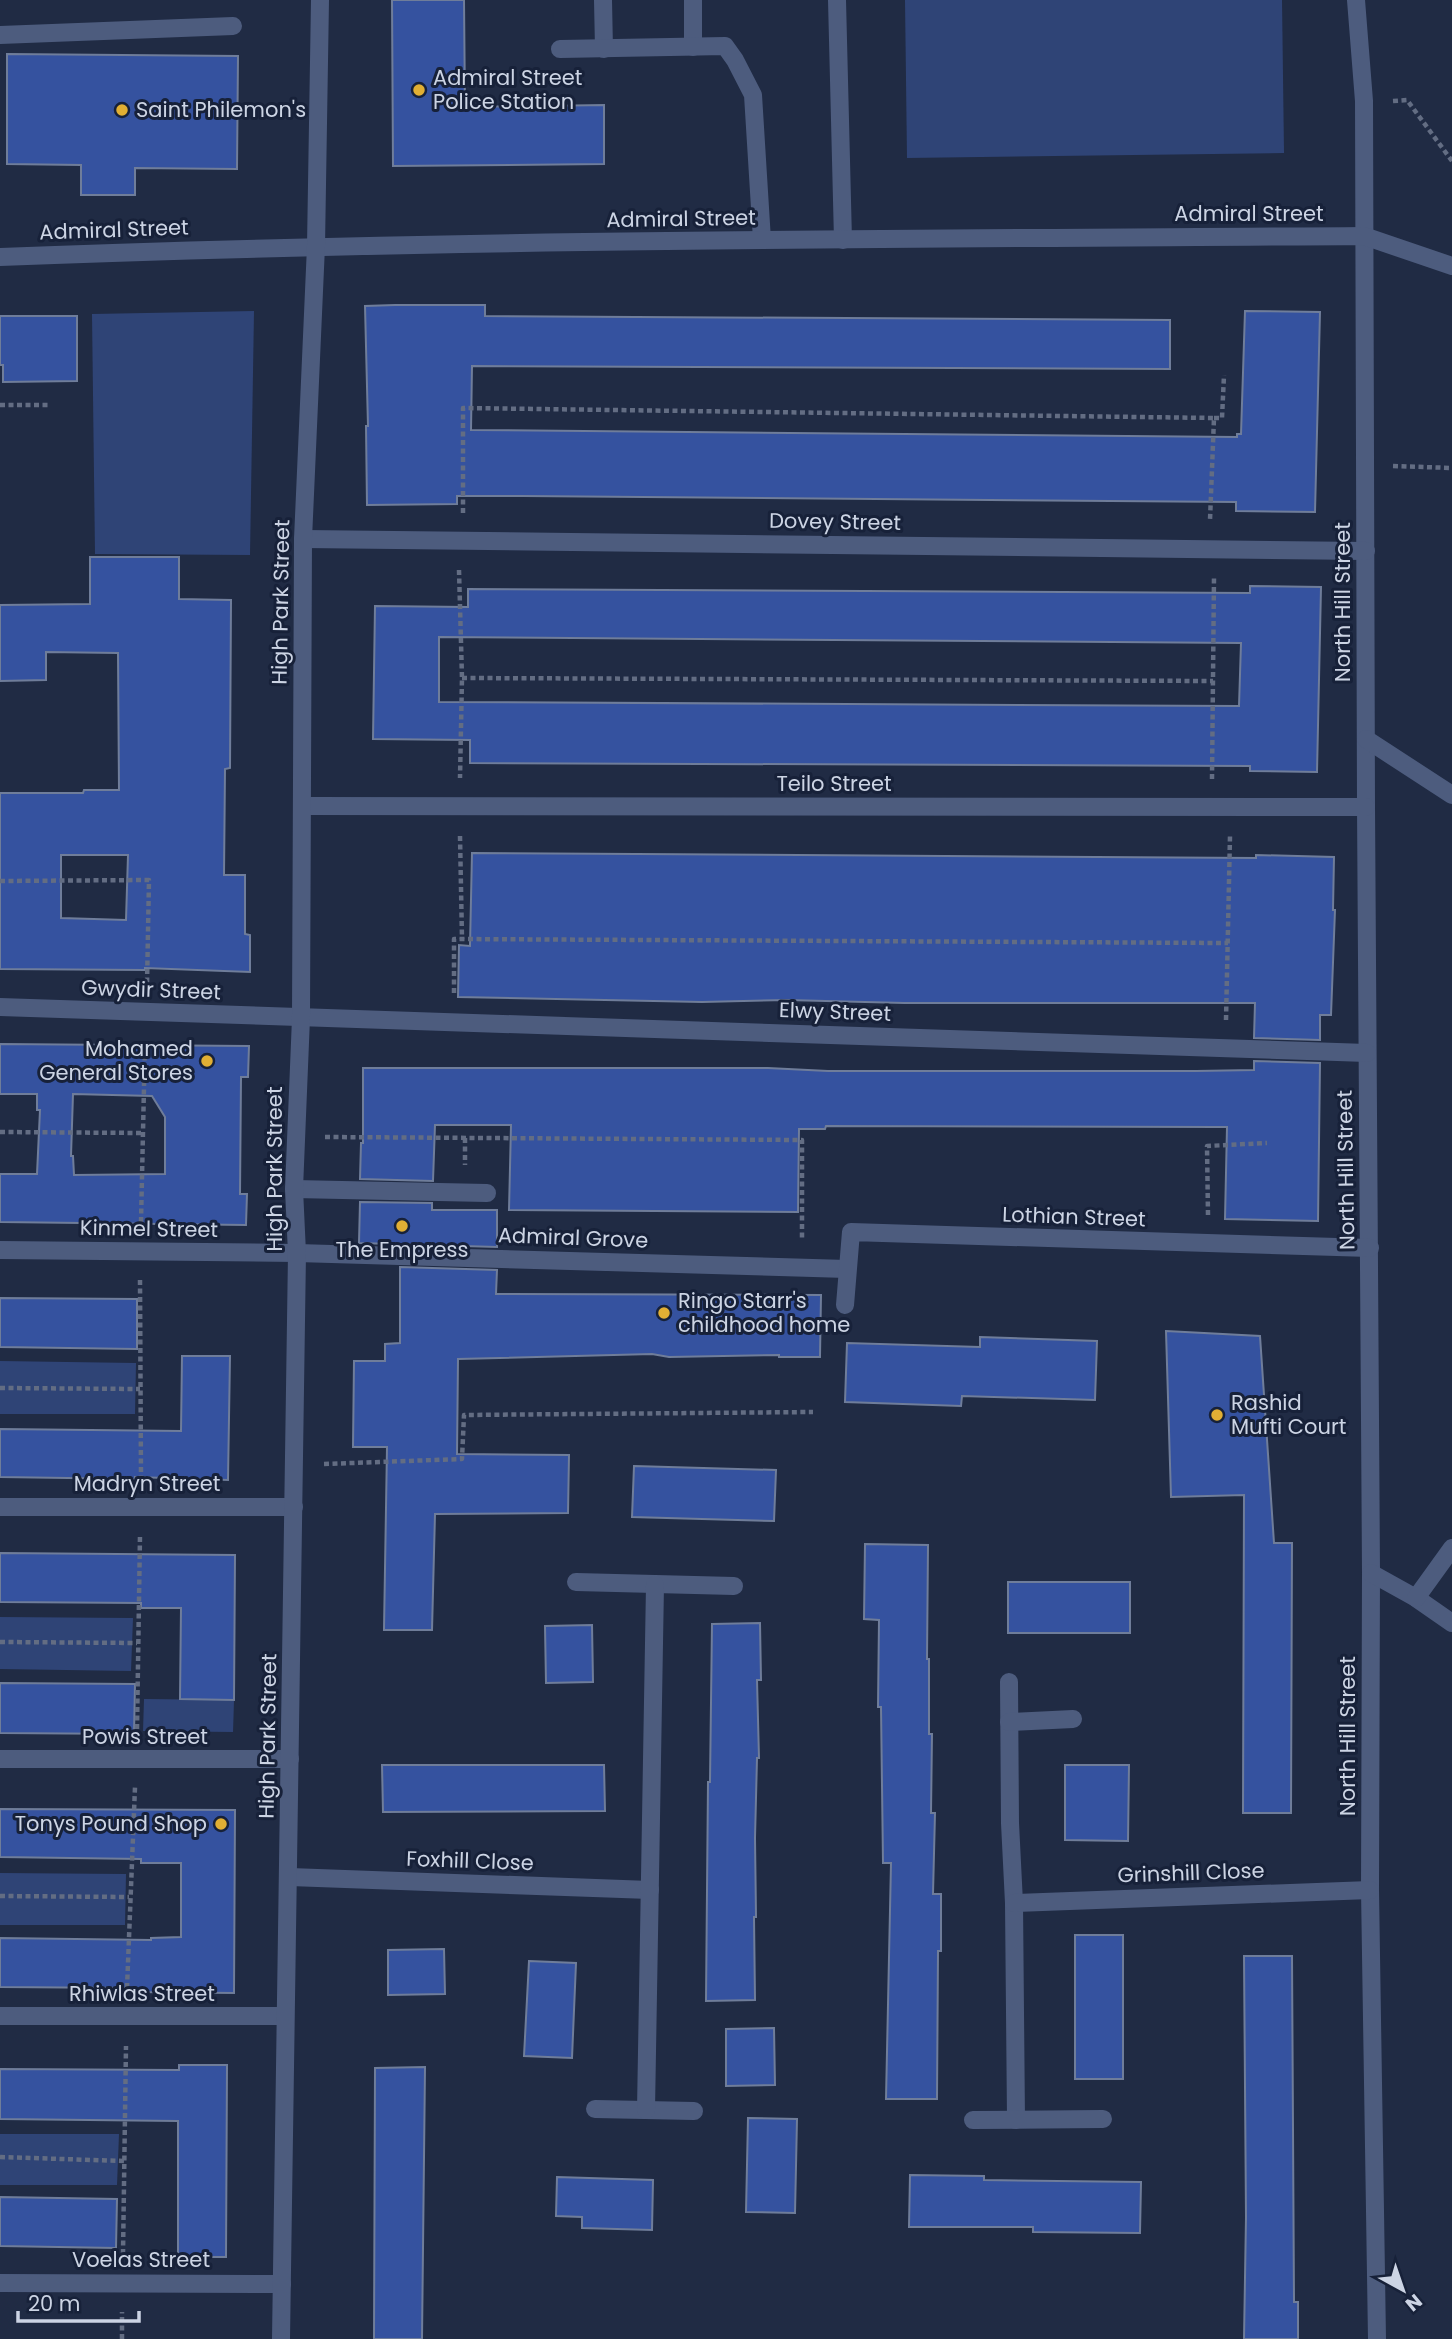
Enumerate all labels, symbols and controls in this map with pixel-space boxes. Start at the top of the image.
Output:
place label: Admiral Street Police Station [433,63,582,116]
marker: Admiral Street Police Station [411,82,427,98]
place label: Saint Philemon's [136,95,306,124]
marker: Saint Philemon's [114,102,130,118]
street label: Admiral Street [1174,199,1324,228]
street label: Admiral Street [606,203,756,234]
street label: Admiral Street [39,212,189,247]
street label: Dovey Street [769,506,901,537]
street label: High Park Street [265,519,296,685]
street label: North Hill Street [1328,522,1357,682]
street label: Teilo Street [776,769,892,798]
street label: Gwydir Street [81,973,221,1006]
street label: Elwy Street [779,995,892,1028]
place label: Mohamed General Stores [39,1034,193,1087]
marker: Mohamed General Stores [199,1053,215,1069]
street label: High Park Street [260,1086,289,1252]
street label: North Hill Street [1330,1090,1361,1250]
street label: Lothian Street [1002,1200,1146,1233]
street label: Kinmel Street [80,1213,218,1244]
marker: The Empress [394,1218,410,1234]
street label: Admiral Grove [497,1220,649,1255]
place label: The Empress [336,1235,468,1264]
place label: Ringo Starr's childhood home [678,1286,850,1339]
marker: Ringo Starr's childhood home [656,1305,672,1321]
place label: Rashid Mufti Court [1231,1388,1346,1441]
marker: Rashid Mufti Court [1209,1407,1225,1423]
street label: Madryn Street [74,1469,220,1498]
street label: High Park Street [252,1653,283,1819]
street label: North Hill Street [1333,1656,1362,1816]
street label: Powis Street [82,1722,208,1751]
place label: Tonys Pound Shop [15,1809,207,1838]
marker: Tonys Pound Shop [213,1816,229,1832]
street label: Foxhill Close [406,1844,534,1877]
street label: Grinshill Close [1117,1855,1265,1890]
street label: Rhiwlas Street [69,1979,215,2008]
street label: Voelas Street [72,2245,210,2274]
north arrow [1368,2255,1438,2325]
scale bar [18,2280,138,2324]
text: N [1399,2288,1428,2318]
text: 20 m [28,2289,81,2318]

